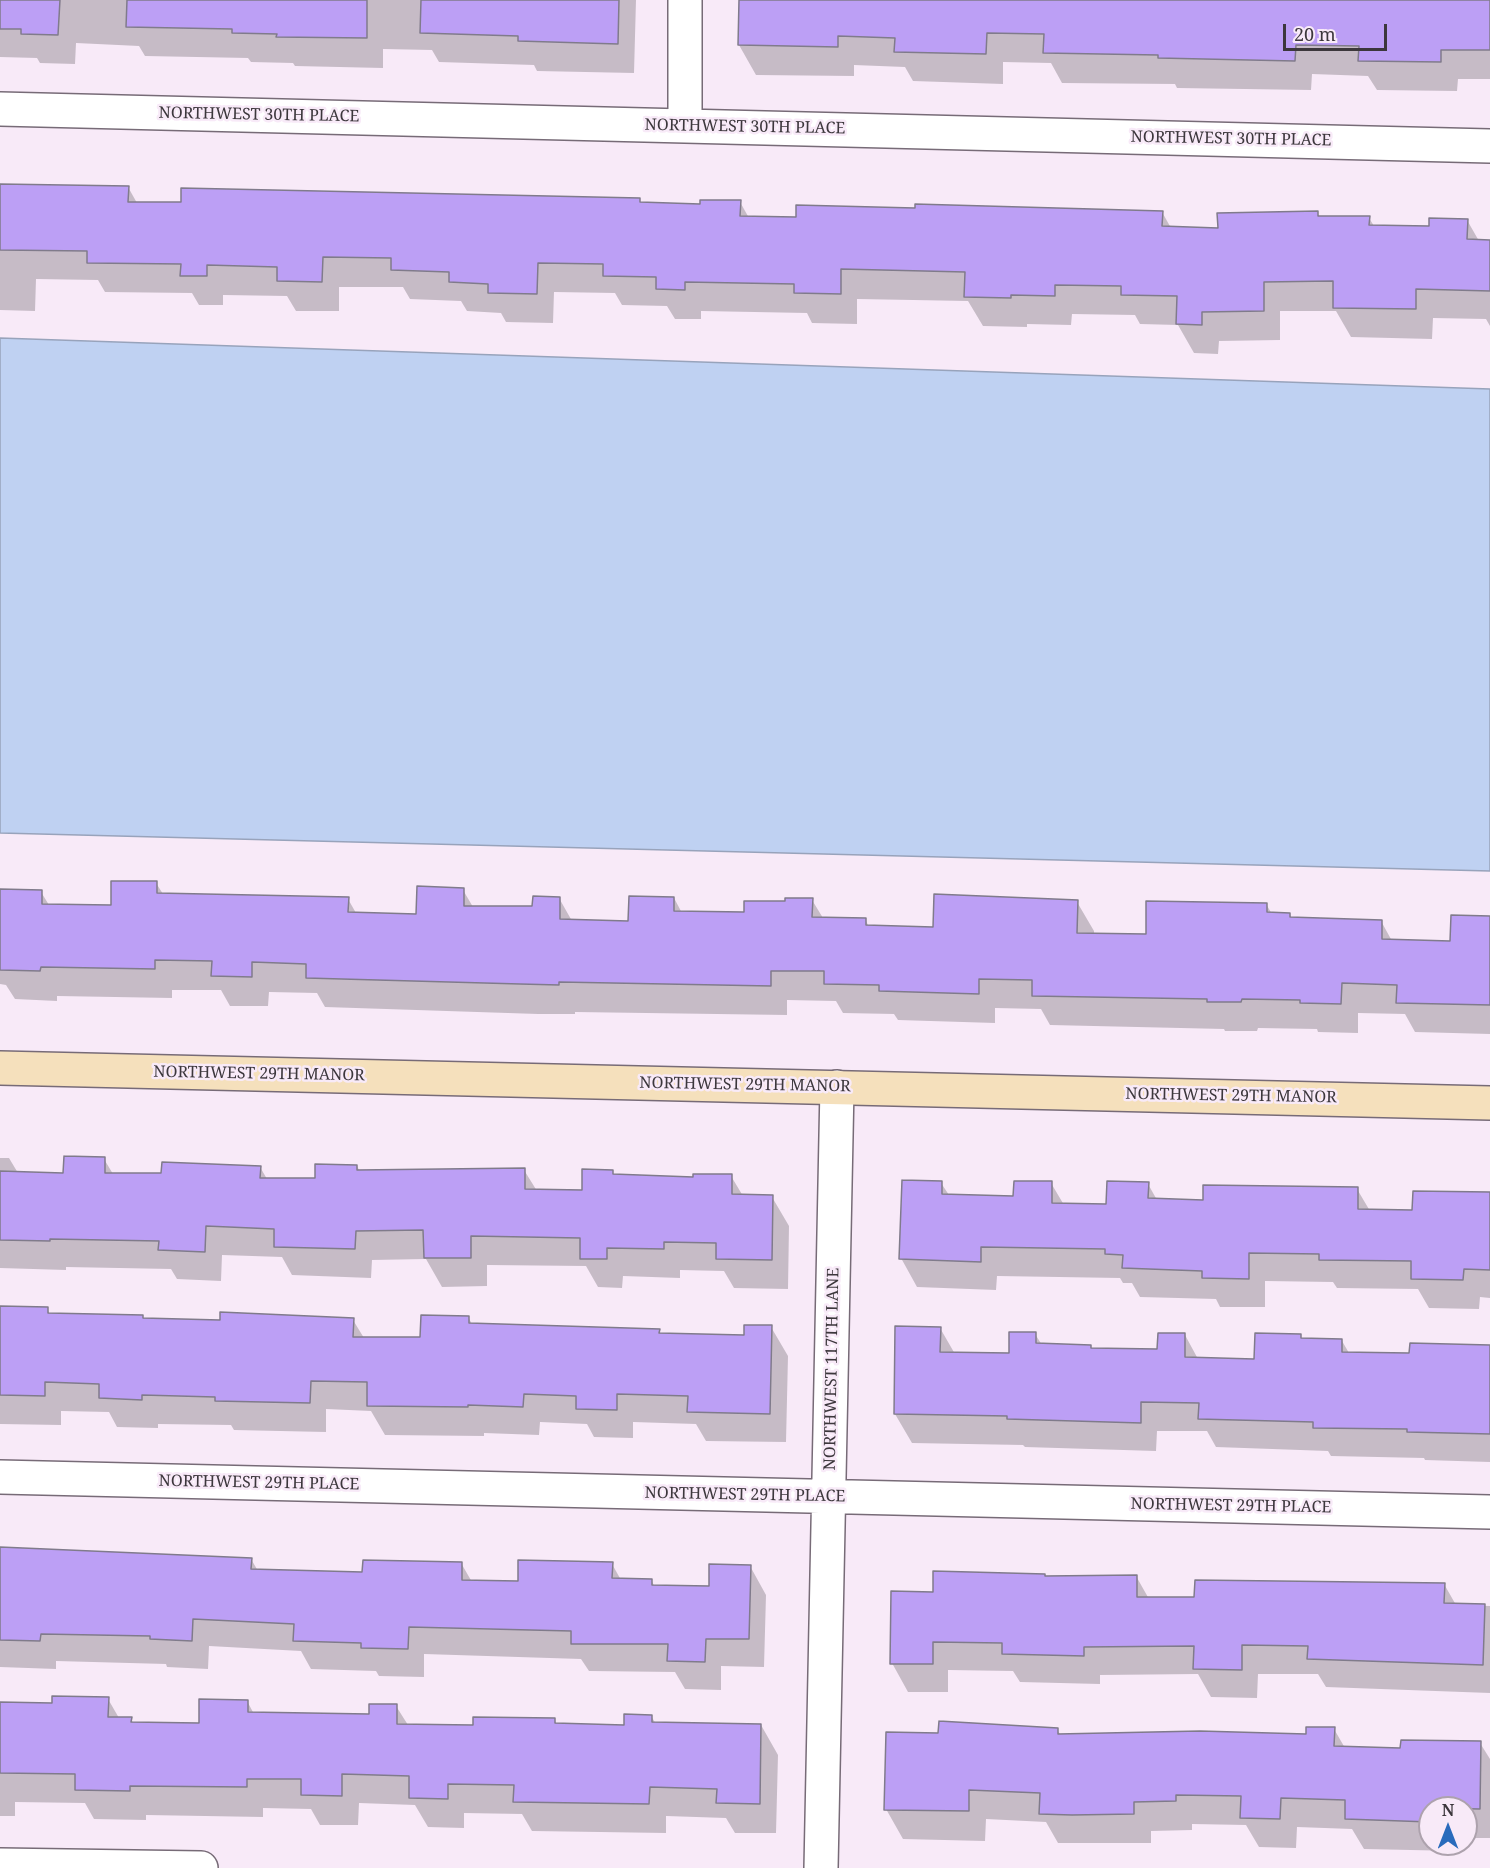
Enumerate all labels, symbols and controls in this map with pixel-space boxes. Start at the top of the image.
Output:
scale bar [1286,12,1390,50]
text: 20 m [1294,22,1336,46]
street label: NORTHWEST 30TH PLACE [158,104,360,126]
street label: NORTHWEST 30TH PLACE [644,116,846,138]
street label: NORTHWEST 30TH PLACE [1130,128,1332,150]
street label: NORTHWEST 29TH MANOR [153,1063,365,1085]
street label: NORTHWEST 29TH MANOR [639,1074,851,1096]
street label: NORTHWEST 29TH MANOR [1125,1085,1337,1107]
street label: NORTHWEST 117TH LANE [821,1267,843,1471]
street label: NORTHWEST 29TH PLACE [158,1472,360,1494]
street label: NORTHWEST 29TH PLACE [644,1484,846,1506]
street label: NORTHWEST 29TH PLACE [1130,1495,1332,1517]
north arrow [1418,1796,1478,1856]
text: N [1442,1799,1454,1821]

